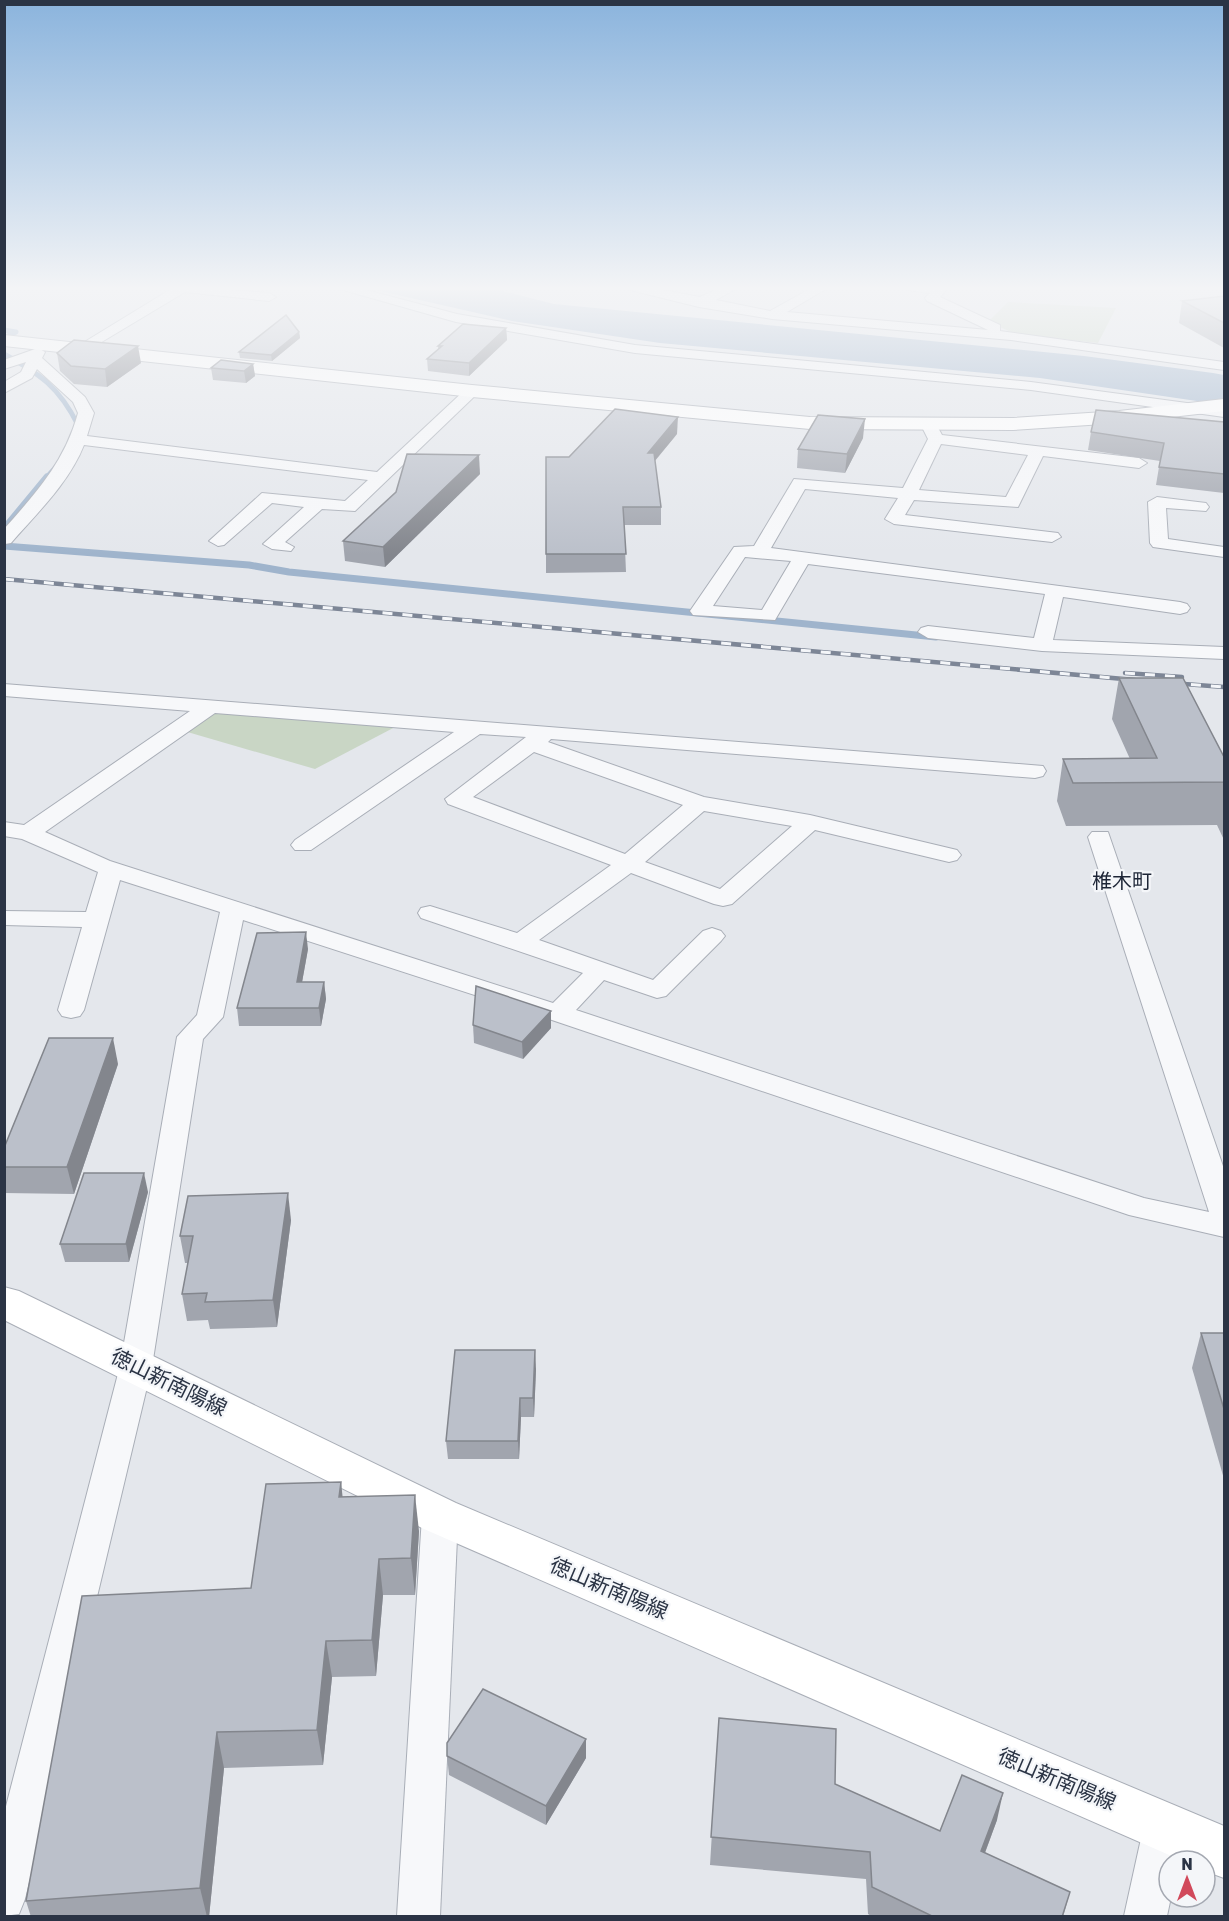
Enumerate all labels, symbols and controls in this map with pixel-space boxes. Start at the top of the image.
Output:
district label: 椎木町 [1092,869,1152,893]
street label: 徳山新南陽線 [107,1343,231,1421]
street label: 徳山新南陽線 [546,1552,672,1624]
street label: 徳山新南陽線 [994,1743,1120,1815]
north arrow [1157,1849,1217,1909]
text: N [1181,1855,1193,1874]

